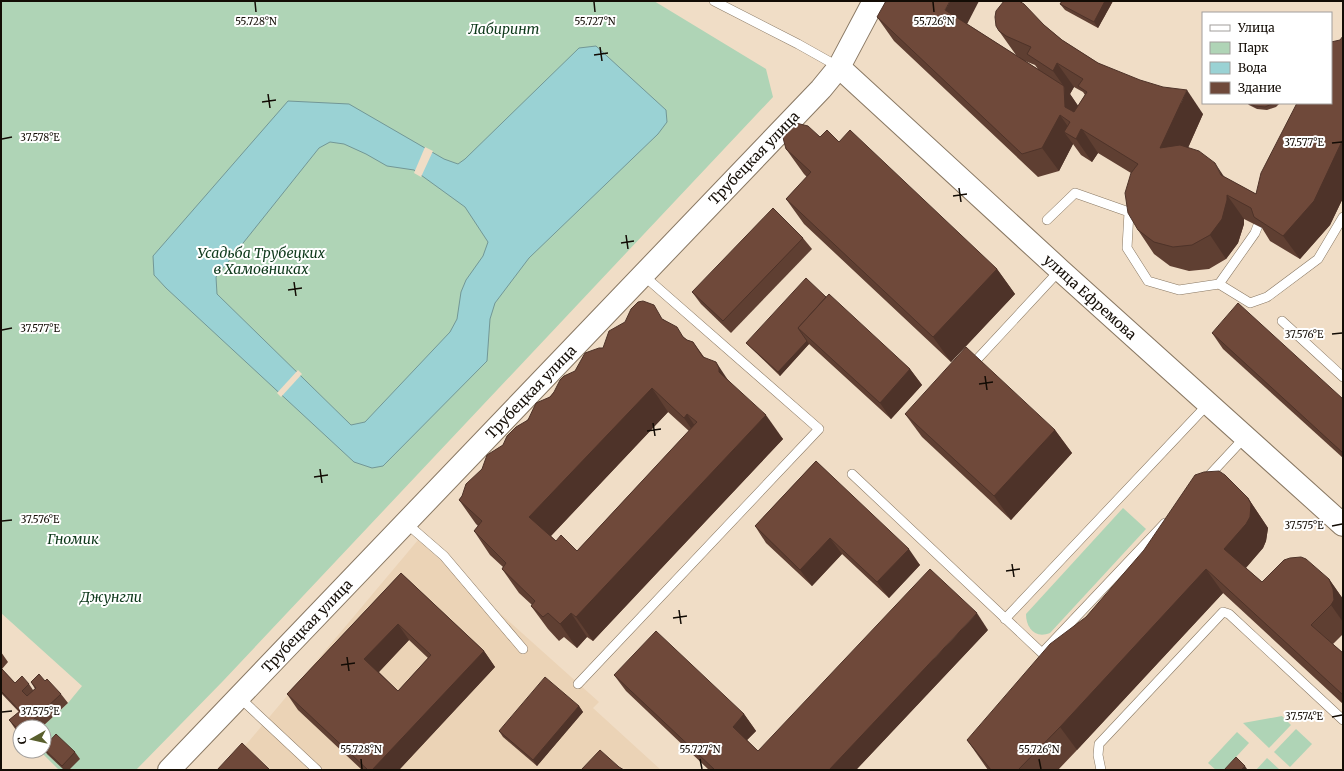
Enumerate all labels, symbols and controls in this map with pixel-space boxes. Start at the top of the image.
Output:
legend [1202,12,1332,104]
text: 55.728°N [235,15,277,28]
text: 55.727°N [574,15,616,28]
text: 55.726°N [914,15,955,28]
park label: Лабиринт [467,20,540,38]
text: Улица [1237,20,1275,35]
text: Парк [1238,40,1269,55]
text: Вода [1238,60,1268,75]
text: Здание [1238,80,1281,95]
street label: Трубецкая улица [705,107,804,208]
text: 37.578°E [20,131,60,144]
text: 37.577°E [1284,136,1324,149]
park label: Усадьба Трубецких в Хамовниках [197,244,326,278]
street label: улица Ефремова [1040,251,1141,344]
text: 37.577°E [20,322,60,335]
text: 37.576°E [1285,328,1324,341]
street label: Трубецкая улица [482,341,581,442]
text: 37.576°E [21,513,60,526]
text: 37.575°E [1284,519,1324,532]
park label: Гномик [47,530,99,548]
street label: Трубецкая улица [258,575,357,676]
park label: Джунгли [79,588,142,606]
text: 37.575°E [20,705,60,718]
text: 37.574°E [1285,710,1324,723]
north arrow [12,719,52,759]
text: С [15,736,30,745]
text: 55.728°N [340,743,382,756]
text: 55.727°N [679,743,721,756]
text: 55.726°N [1019,743,1060,756]

